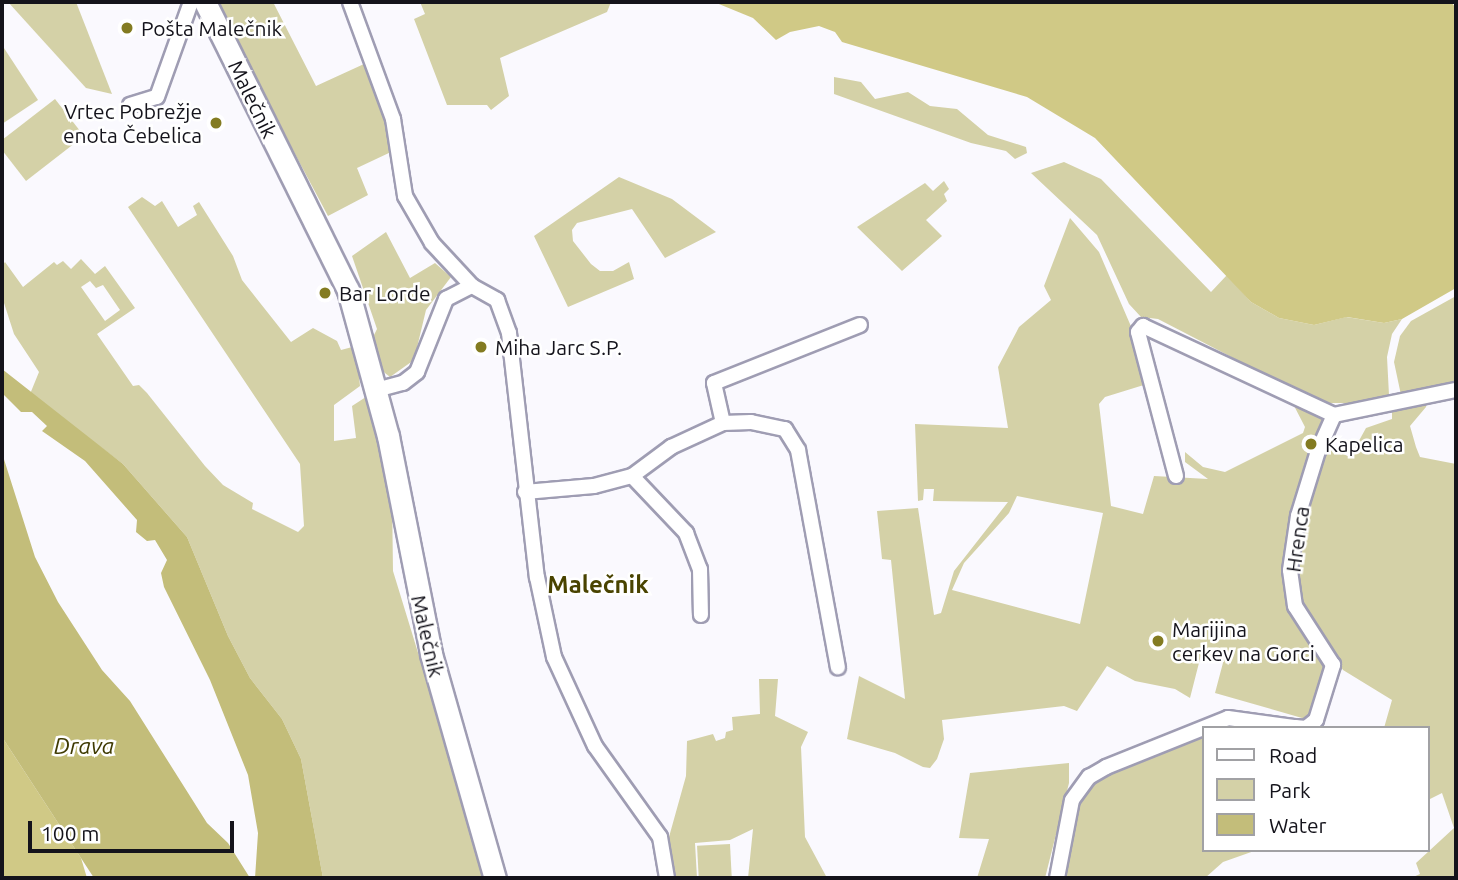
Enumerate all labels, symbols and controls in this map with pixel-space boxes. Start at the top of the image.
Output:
place label: Pošta Malečnik [141,15,282,41]
marker: Pošta Malečnik [119,20,135,36]
street label: Malečnik [223,56,283,142]
place label: Vrtec Pobrežje enota Čebelica [63,98,202,148]
marker: Vrtec Pobrežje enota Čebelica [208,115,224,131]
place label: Bar Lorde [339,280,431,306]
marker: Bar Lorde [317,285,333,301]
place label: Miha Jarc S.P. [495,334,622,360]
marker: Miha Jarc S.P. [473,339,489,355]
place label: Kapelica [1325,431,1404,457]
marker: Kapelica [1303,436,1319,452]
street label: Hrenca [1280,504,1314,574]
district label: Malečnik [547,571,649,599]
street label: Malečnik [406,592,450,680]
place label: Marijina cerkev na Gorci [1172,616,1315,666]
marker: Marijina cerkev na Gorci [1150,633,1166,649]
legend [1202,726,1430,852]
water label: Drava [54,732,114,760]
text: Road [1269,743,1317,767]
text: Park [1269,778,1311,802]
scale bar [32,806,238,850]
text: Water [1269,813,1327,837]
text: 100 m [41,821,99,845]

